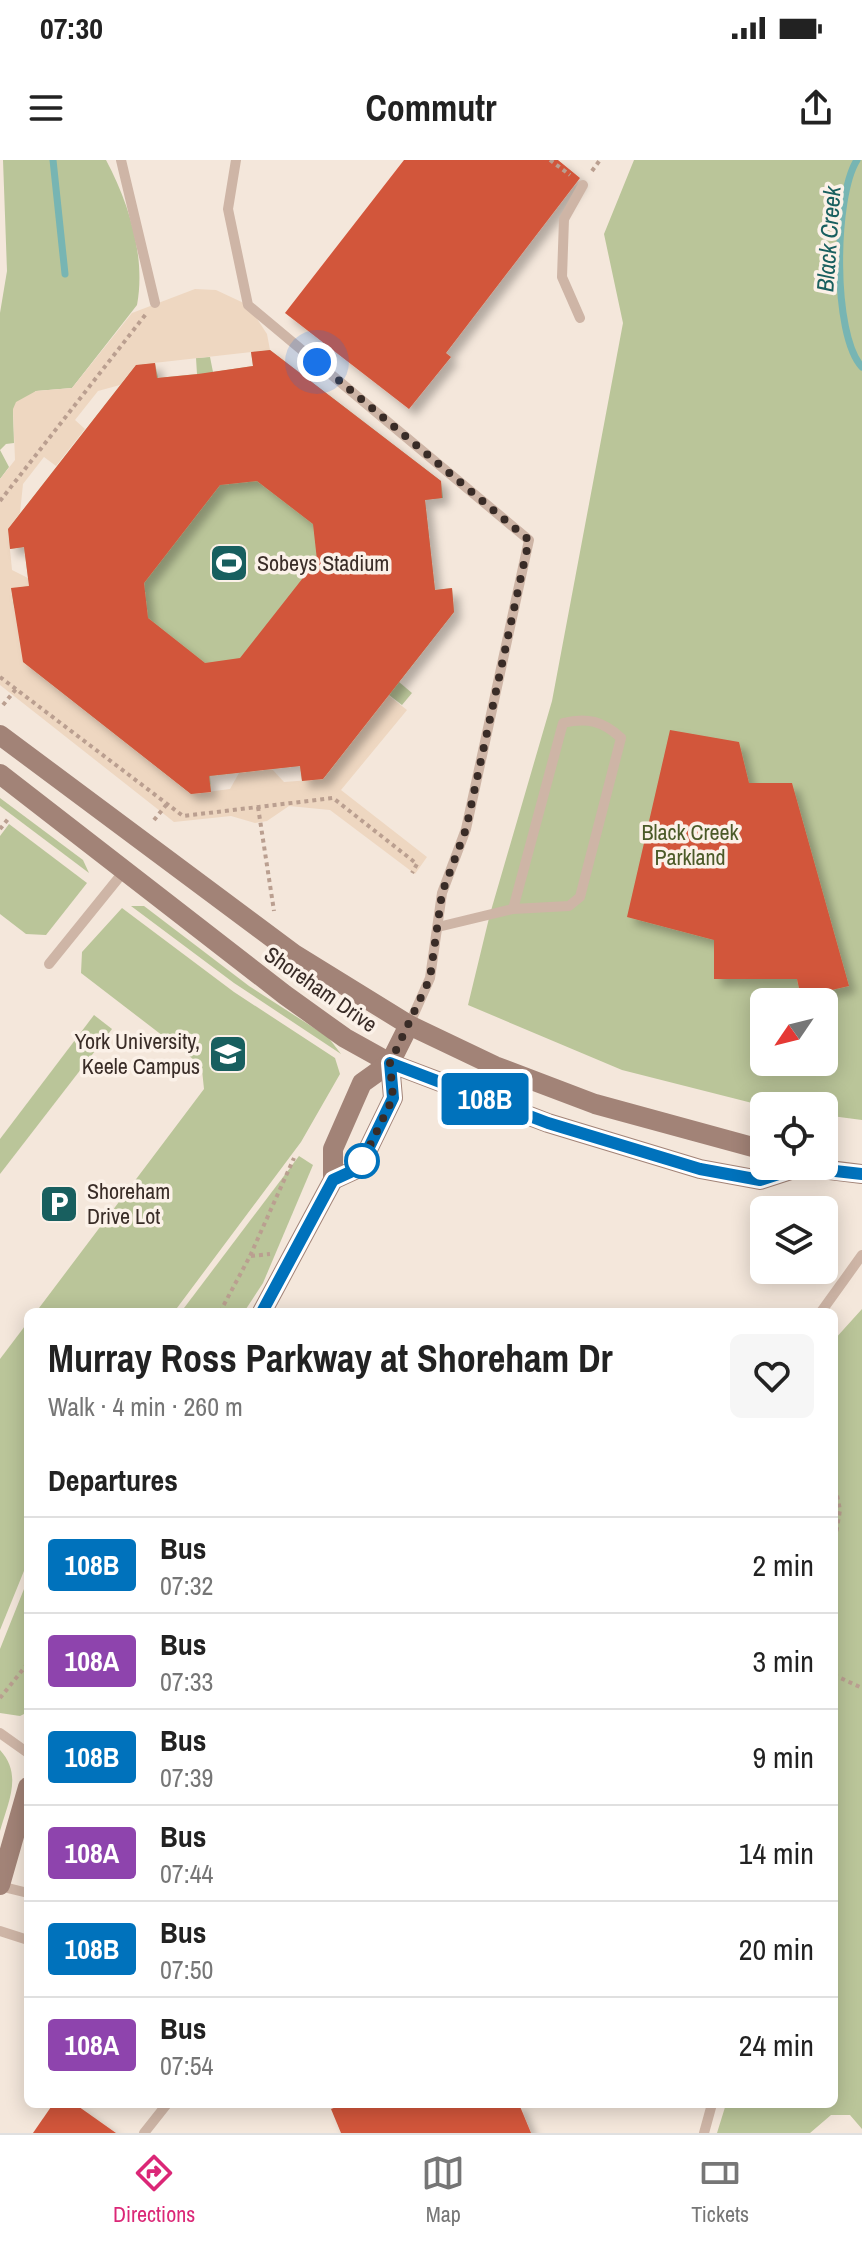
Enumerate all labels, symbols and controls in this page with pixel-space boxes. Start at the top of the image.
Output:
text: 07:30 [40,8,103,48]
text: Commutr [365,84,497,132]
icon: menu [24,86,68,130]
icon: share [794,86,838,130]
water label: Black Creek [808,184,848,293]
your location [297,342,337,382]
sports icon: Sobeys Stadium [208,542,250,584]
place label: Sobeys Stadium [257,548,389,578]
park label: Black Creek Parkland [641,817,740,872]
street label: Shoreham Drive [259,939,383,1039]
north arrow [750,988,838,1076]
map controls [750,988,838,1284]
place label: York University, Keele Campus [74,1026,200,1081]
school or university icon: York University, Keele Campus [207,1033,249,1075]
line badge: 108B [429,1073,541,1125]
text: 108B [458,1080,512,1118]
button: locate [750,1092,838,1180]
unlabelled marker [345,1144,379,1178]
place label: Shoreham Drive Lot [87,1176,170,1231]
parking icon: Shoreham Drive Lot [38,1183,80,1225]
button: layers [750,1196,838,1284]
text: Murray Ross Parkway at Shoreham Dr [48,1333,613,1384]
button: heart [730,1334,814,1418]
text: Walk · 4 min · 260 m [48,1389,243,1424]
text: Departures [48,1460,178,1500]
text: Bus [160,1528,206,1568]
text: 2 min [752,1545,814,1585]
text: 108B [65,1546,119,1584]
text: 07:32 [160,1568,213,1603]
text: Bus [160,1624,206,1664]
text: 3 min [752,1641,814,1681]
text: 108A [65,1642,119,1680]
text: 07:33 [160,1664,213,1699]
text: Bus [160,1720,206,1760]
text: 9 min [752,1737,814,1777]
text: 108B [65,1738,119,1776]
text: 07:39 [160,1760,213,1795]
text: Bus [160,1816,206,1856]
text: 14 min [739,1833,814,1873]
text: 108A [65,1834,119,1872]
text: 07:44 [160,1856,213,1891]
text: Bus [160,1912,206,1952]
text: 20 min [739,1929,814,1969]
text: 108B [65,1930,119,1968]
text: 07:50 [160,1952,213,1987]
text: Bus [160,2008,206,2048]
text: 24 min [739,2025,814,2065]
text: 108A [65,2026,119,2064]
text: 07:54 [160,2048,213,2083]
tab: Directions [113,2151,195,2229]
tab: Map [421,2151,465,2229]
tab: Tickets [691,2151,749,2229]

